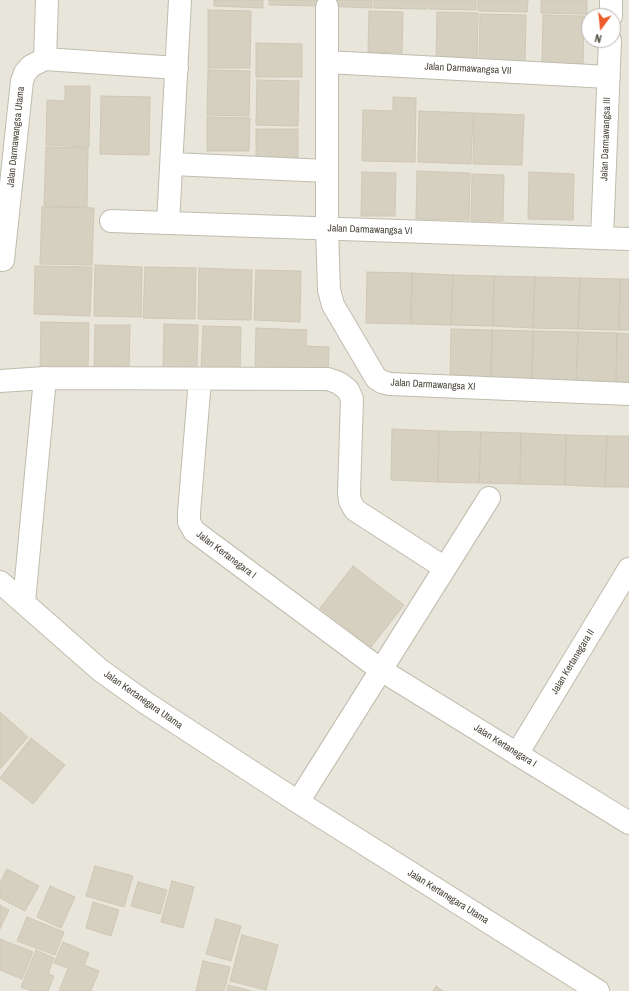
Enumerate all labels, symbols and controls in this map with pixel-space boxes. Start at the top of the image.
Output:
north arrow [581,8,621,48]
text: N [593,31,603,46]
street label: Jalan Darmawangsa VII [424,61,512,77]
street label: Jalan Darmawangsa Utama [5,86,27,188]
street label: Jalan Darmawangsa III [599,97,613,181]
street label: Jalan Darmawangsa VI [327,223,413,237]
street label: Jalan Darmawangsa XI [390,377,476,393]
street label: Jalan Kertanegara I [194,529,258,581]
street label: Jalan Kertanegara II [549,627,597,697]
street label: Jalan Kertanegara Utama [101,668,185,732]
street label: Jalan Kertanegara I [471,722,539,770]
street label: Jalan Kertanegara Utama [405,867,491,927]

